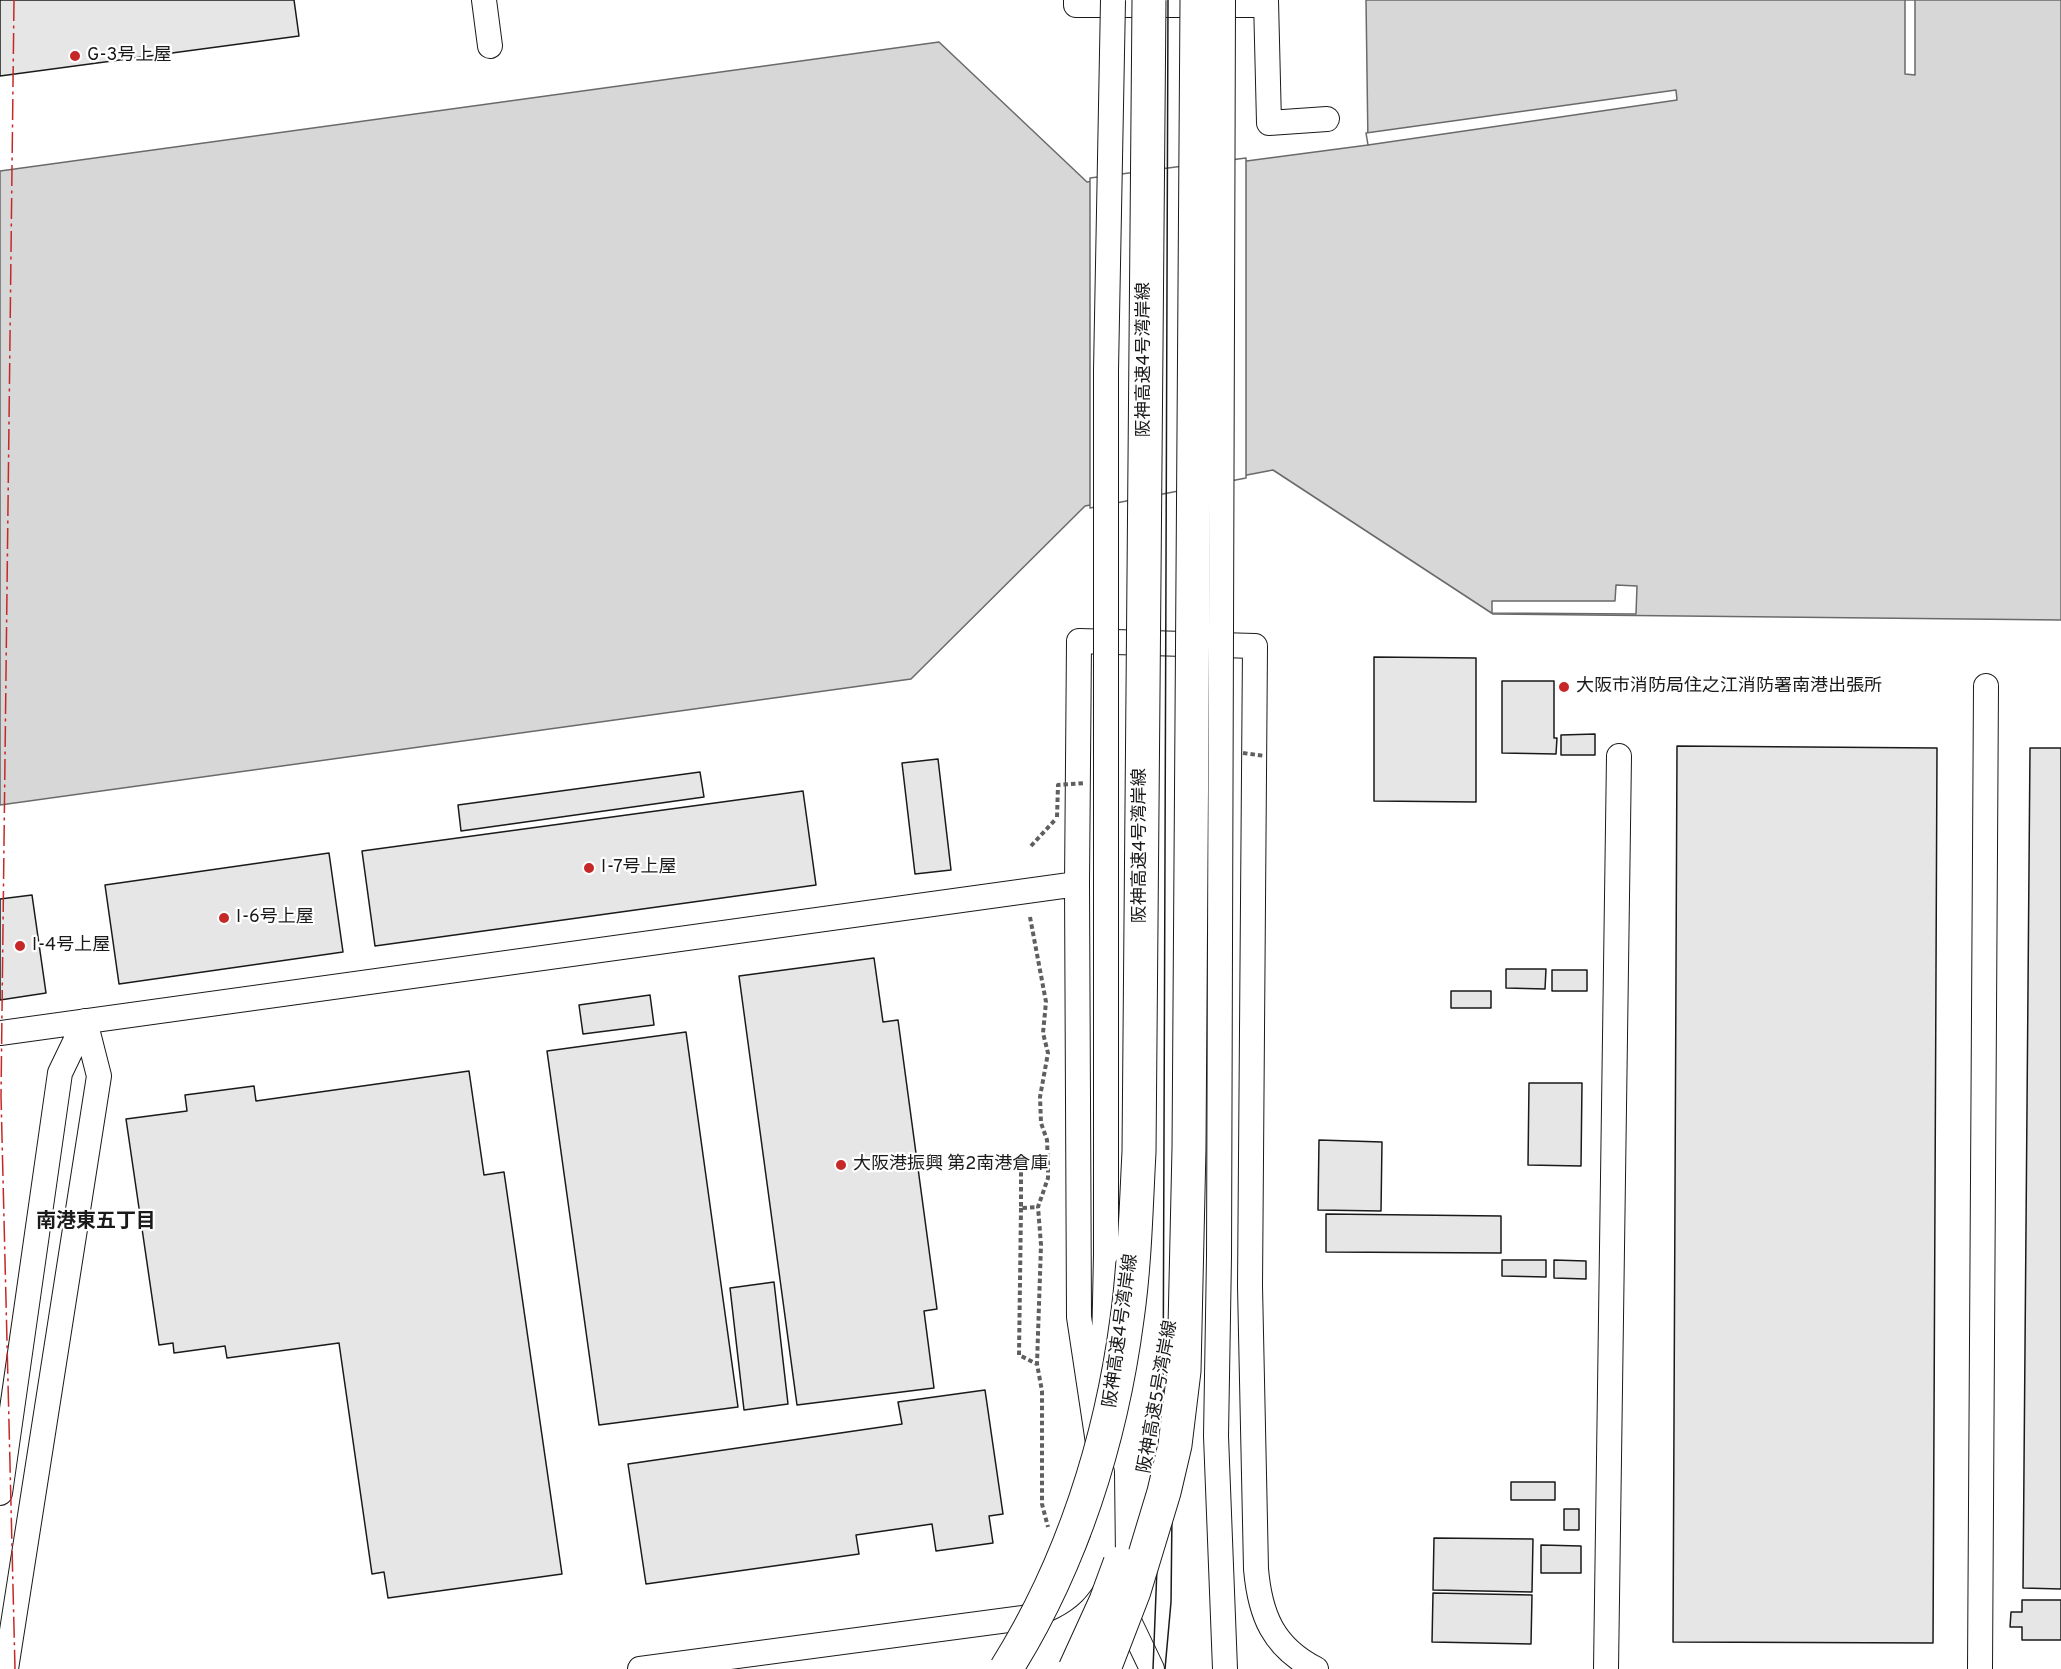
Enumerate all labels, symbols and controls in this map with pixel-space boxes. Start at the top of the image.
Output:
place label: G-3号上屋 [87,45,171,67]
marker: G-3号上屋 [68,49,82,63]
street label: 阪神高速4号湾岸線 [1134,282,1156,438]
place label: 大阪市消防局住之江消防署南港出張所 [1576,676,1882,698]
marker: 大阪市消防局住之江消防署南港出張所 [1557,680,1571,694]
street label: 阪神高速4号湾岸線 [1130,768,1152,924]
place label: I-7号上屋 [601,857,677,879]
marker: I-7号上屋 [582,861,596,875]
place label: I-6号上屋 [236,907,314,929]
marker: I-6号上屋 [217,911,231,925]
place label: I-4号上屋 [32,935,110,957]
marker: I-4号上屋 [13,939,27,953]
place label: 大阪港振興 第2南港倉庫 [853,1154,1048,1176]
marker: 大阪港振興 第2南港倉庫 [834,1158,848,1172]
district label: 南港東五丁目 [36,1211,156,1235]
street label: 阪神高速4号湾岸線 [1101,1253,1143,1409]
street label: 阪神高速5号湾岸線 [1135,1319,1183,1475]

